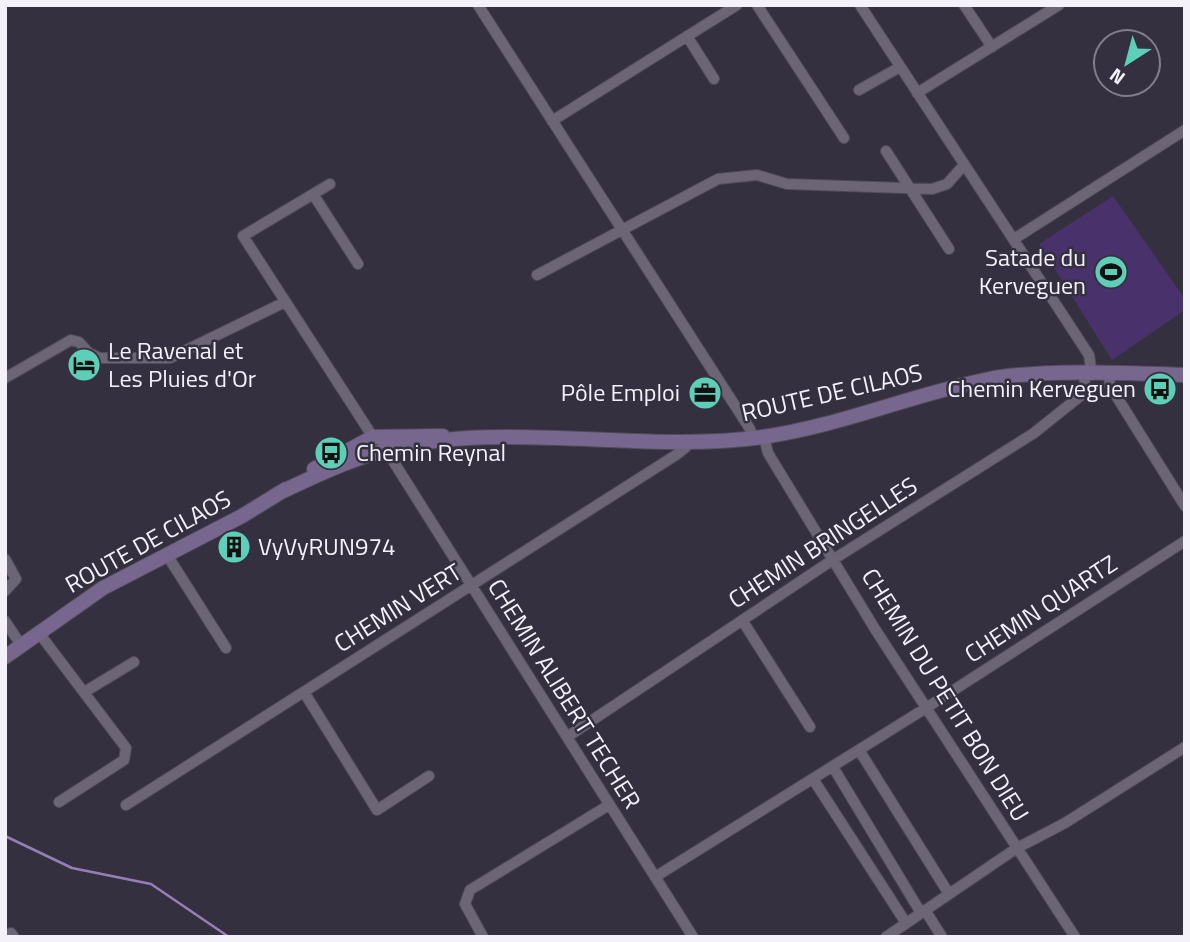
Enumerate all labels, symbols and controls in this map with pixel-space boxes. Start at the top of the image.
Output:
north arrow [1092,28,1162,98]
text: N [1103,62,1131,93]
place label: Satade du Kerveguen [979,239,1086,303]
sports icon: Satade du Kerveguen [1092,253,1130,291]
place label: Le Ravenal et Les Pluies d'Or [108,332,256,396]
hotel icon: Le Ravenal et Les Pluies d'Or [65,346,103,384]
street label: ROUTE DE CILAOS [738,354,926,430]
place label: Chemin Kerveguen [947,370,1136,406]
bus stop icon: Chemin Kerveguen [1141,370,1179,408]
place label: Pôle Emploi [561,374,680,410]
office icon: Pôle Emploi [686,374,724,412]
bus stop icon: Chemin Reynal [312,434,350,472]
place label: Chemin Reynal [356,434,506,470]
street label: CHEMIN BRINGELLES [721,467,924,617]
street label: ROUTE DE CILAOS [58,481,237,602]
building icon: VyVyRUN974 [215,528,253,566]
place label: VyVyRUN974 [258,528,395,564]
street label: CHEMIN QUARTZ [957,545,1124,671]
street label: CHEMIN VERT [327,553,469,661]
street label: CHEMIN DU PETIT BON DIEU [853,561,1039,828]
street label: CHEMIN ALIBERT TECHER [479,571,650,816]

